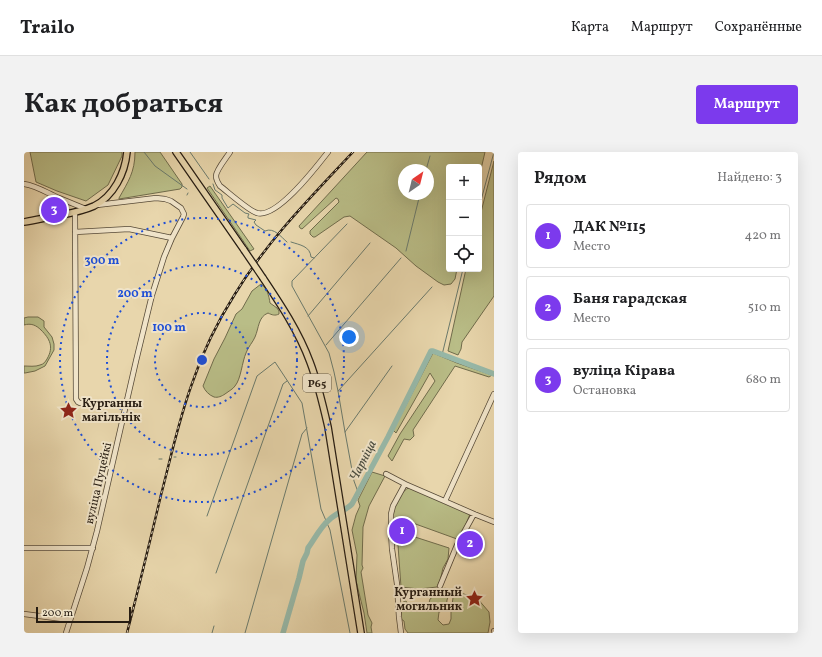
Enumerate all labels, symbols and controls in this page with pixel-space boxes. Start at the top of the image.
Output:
text: Trailo [20,15,75,41]
text: Карта [571,18,609,37]
text: Маршрут [631,18,693,37]
text: Сохранённые [715,18,802,37]
text: Как добраться [24,85,223,124]
button: Маршрут [696,85,798,124]
north arrow [398,164,434,200]
map controls [446,164,482,272]
button: + [446,164,482,200]
text: Рядом [534,167,587,190]
text: Найдено: 3 [717,169,782,187]
pin: 3 [41,195,67,225]
button: − [446,200,482,236]
text: ДАК №115 [573,217,646,238]
text: 1 [545,227,551,245]
text: 420 m [744,227,781,245]
button: locate [446,236,482,272]
text: Место [573,238,610,256]
text: 300 m [85,253,120,269]
text: 200 m [117,286,153,302]
text: Баня гарадская [573,289,687,310]
text: 2 [545,299,551,317]
text: 510 m [748,299,781,317]
text: Место [573,310,610,328]
text: 100 m [152,320,186,336]
your location [339,327,359,347]
centre of rings [195,353,209,367]
text: вуліца Кірава [573,361,675,382]
text: 3 [545,371,551,389]
text: 680 m [746,371,781,389]
road number: Р65 [303,374,331,392]
text: Остановка [573,382,636,400]
place label: Курганны магільнік [82,396,142,426]
place icon: Курганны магільнік [59,400,79,420]
water label: Чарніца [346,437,382,484]
street label: вуліца Пуцейкі [82,441,116,526]
pin: 1 [389,516,415,546]
pin: 2 [457,529,483,559]
place label: Курганный могильник [394,585,462,615]
place icon: Курганный могильник [465,589,485,609]
scale bar [36,605,131,624]
text: 200 m [42,606,73,621]

